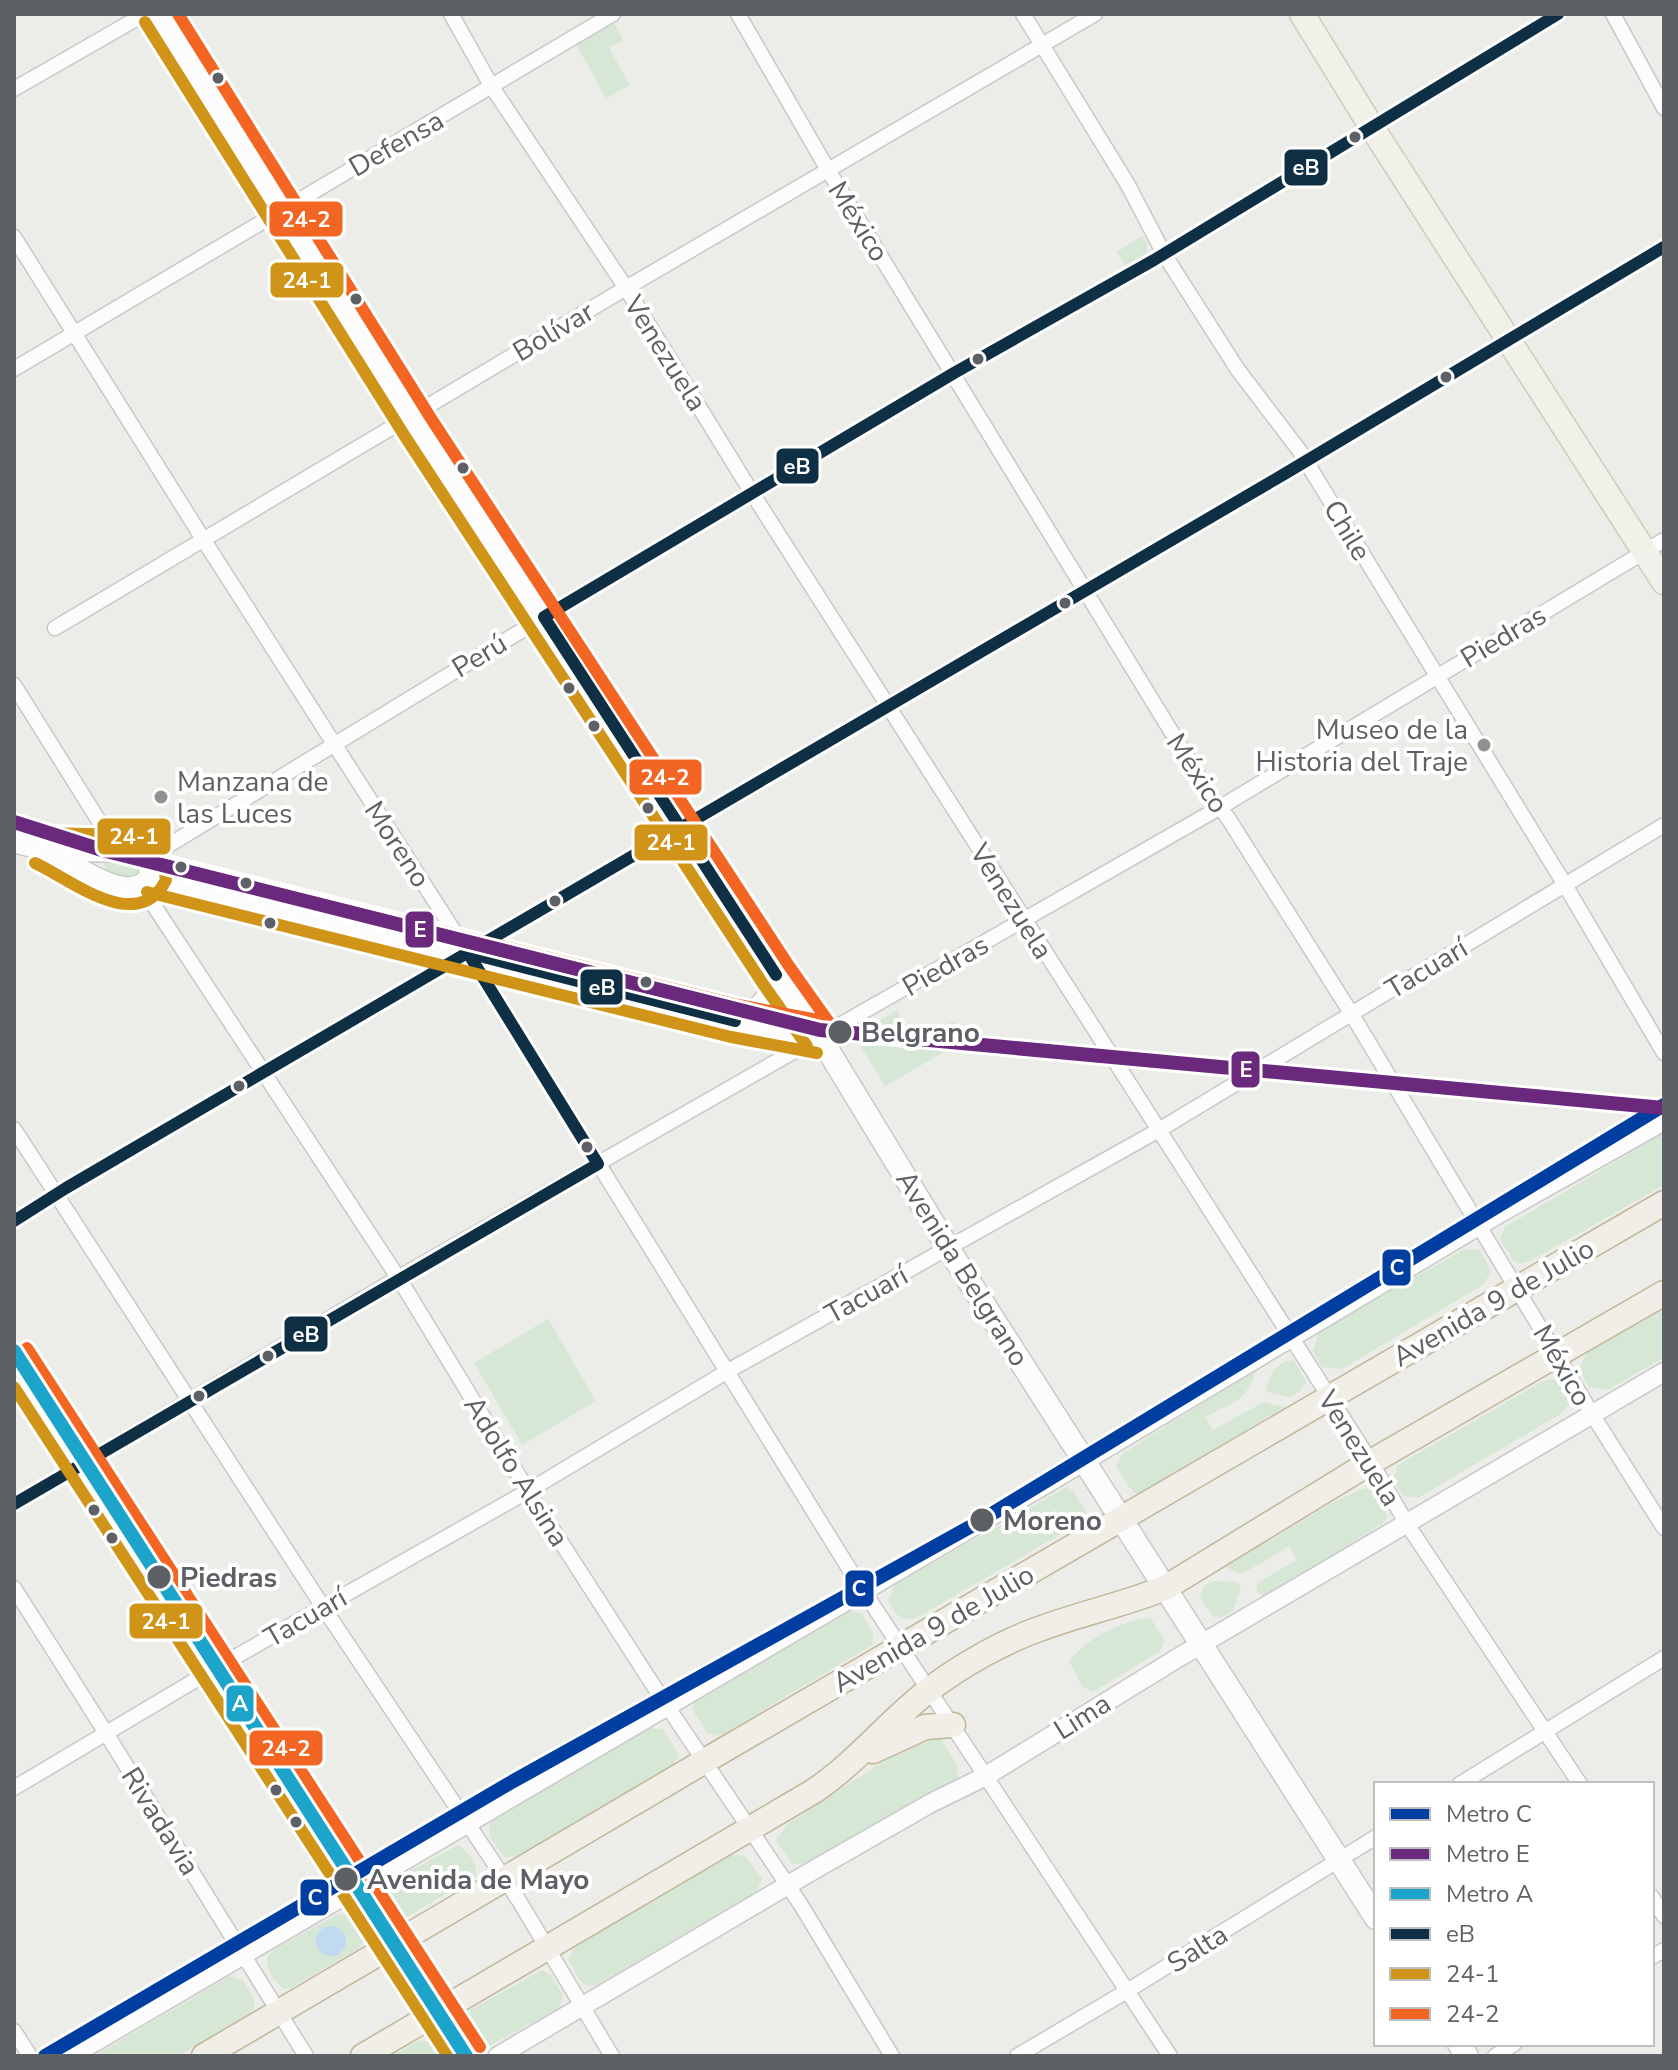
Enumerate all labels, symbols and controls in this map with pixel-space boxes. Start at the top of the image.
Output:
unlabelled marker [210,70,226,86]
street label: Defensa [342,101,451,186]
unlabelled marker [1347,129,1363,145]
line badge: eB [1283,148,1329,187]
text: eB [1292,153,1320,183]
street label: México [819,174,898,269]
line badge: 24-2 [268,200,344,238]
text: 24-2 [281,205,331,235]
line badge: 24-1 [269,261,345,299]
text: 24-1 [282,266,332,296]
street label: Venezuela [614,287,716,419]
unlabelled marker [348,291,364,307]
street label: Bolívar [506,293,601,371]
unlabelled marker [970,351,986,367]
unlabelled marker [1438,369,1454,385]
line badge: eB [775,447,820,485]
text: eB [783,452,811,482]
unlabelled marker [455,460,471,476]
street label: Chile [1314,493,1380,568]
unlabelled marker [1057,595,1073,611]
street label: Piedras [1454,596,1553,677]
street label: Perú [445,625,514,687]
unlabelled marker [561,680,577,696]
place label: Museo de la Historia del Traje [1255,711,1468,781]
unlabelled marker [586,718,602,734]
street label: México [1157,726,1237,821]
marker: Museo de la Historia del Traje [1475,736,1493,754]
line badge: 24-2 [628,758,703,796]
place label: Manzana de las Luces [177,763,329,833]
text: 24-2 [640,763,690,793]
marker: Manzana de las Luces [152,788,170,806]
street label: Moreno [355,794,439,895]
unlabelled marker [640,800,656,816]
line badge: 24-1 [96,817,172,856]
text: 24-1 [109,822,159,852]
line badge: 24-1 [633,823,709,862]
text: 24-1 [646,828,696,858]
street label: Venezuela [960,835,1062,967]
unlabelled marker [173,859,189,875]
unlabelled marker [238,875,254,891]
unlabelled marker [547,893,563,909]
line badge: E [404,910,435,949]
unlabelled marker [262,915,278,931]
text: E [413,915,427,945]
street label: Piedras [895,926,996,1006]
street label: Tacuarí [1378,929,1476,1008]
line badge: eB [579,968,624,1006]
text: eB [588,973,616,1003]
unlabelled marker [638,974,654,990]
place label: Belgrano [861,1014,980,1052]
marker: Belgrano [826,1018,854,1046]
line badge: E [1230,1050,1261,1089]
text: E [1239,1055,1253,1085]
unlabelled marker [231,1078,247,1094]
unlabelled marker [579,1139,595,1155]
street label: Avenida Belgrano [887,1163,1038,1374]
street label: Avenida 9 de Julio [1386,1230,1601,1376]
line badge: C [1381,1248,1412,1287]
text: C [1390,1253,1405,1283]
street label: Tacuarí [818,1256,916,1333]
line badge: eB [283,1315,329,1353]
street label: México [1524,1318,1601,1413]
text: eB [292,1320,320,1350]
unlabelled marker [260,1348,276,1364]
street label: Venezuela [1308,1382,1410,1514]
unlabelled marker [191,1388,207,1404]
street label: Adolfo Alsina [455,1389,578,1554]
unlabelled marker [86,1502,102,1518]
place label: Moreno [1003,1502,1102,1540]
marker: Moreno [968,1506,996,1534]
unlabelled marker [104,1530,120,1546]
street label: Avenida 9 de Julio [826,1556,1041,1702]
place label: Piedras [180,1559,277,1597]
marker: Piedras [145,1563,173,1591]
line badge: C [844,1569,875,1608]
text: C [852,1574,867,1604]
street label: Tacuarí [257,1578,355,1657]
line badge: 24-1 [128,1602,204,1640]
text: 24-1 [141,1607,191,1637]
line badge: A [225,1684,255,1723]
street label: Lima [1047,1685,1118,1749]
text: A [232,1689,249,1719]
line badge: 24-2 [248,1729,324,1767]
text: 24-2 [261,1734,311,1764]
street label: Rivadavia [112,1760,208,1883]
unlabelled marker [268,1782,284,1798]
legend [1374,1782,1654,2046]
text: Metro C [1446,1798,1532,1830]
unlabelled marker [288,1814,304,1830]
text: Metro E [1446,1838,1530,1870]
place label: Avenida de Mayo [367,1861,590,1899]
marker: Avenida de Mayo [332,1865,360,1893]
line badge: C [299,1878,330,1917]
text: Metro A [1446,1878,1534,1910]
text: C [308,1883,323,1913]
street label: Salta [1160,1916,1235,1982]
text: eB [1446,1918,1475,1950]
text: 24-1 [1446,1958,1499,1990]
text: 24-2 [1446,1998,1499,2030]

